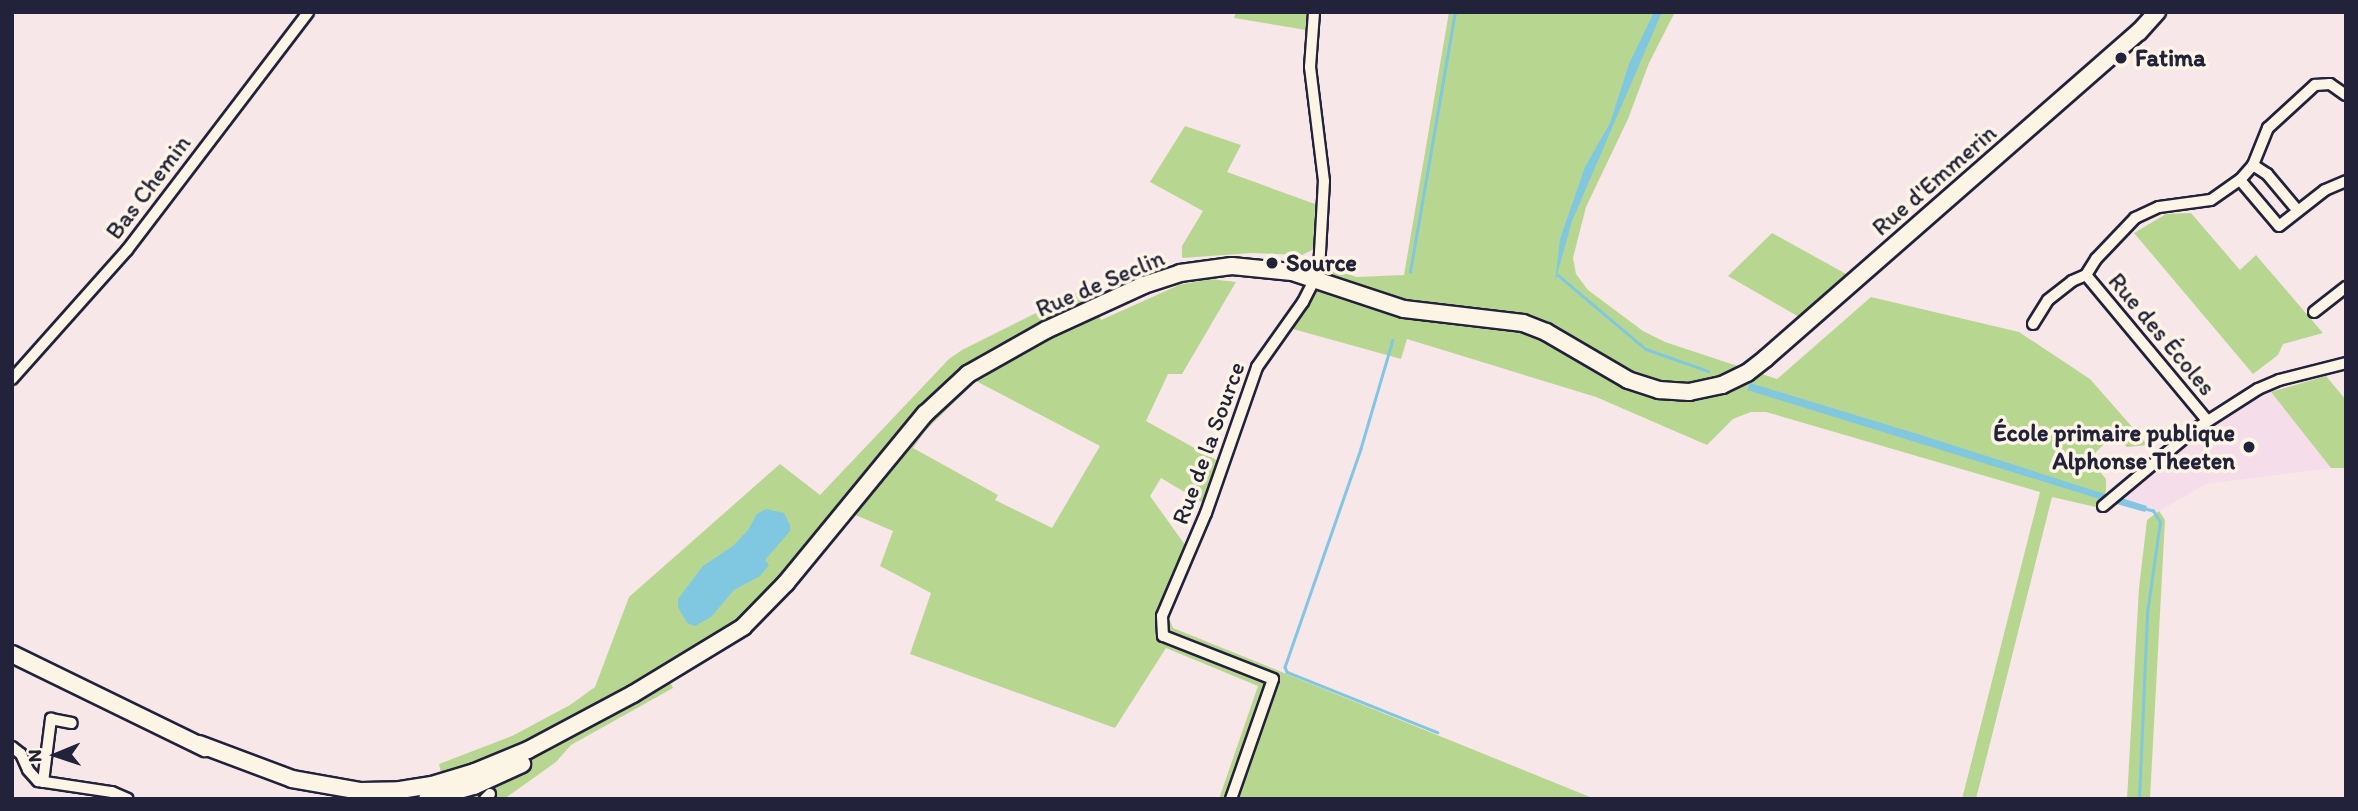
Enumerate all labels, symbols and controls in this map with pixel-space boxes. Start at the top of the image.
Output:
place label: Fatima [2135,44,2206,72]
marker: Fatima [2113,50,2129,66]
street label: Rue d'Emmerin [1866,118,2002,242]
street label: Bas Chemin [100,129,196,245]
street label: Rue de Seclin [1031,243,1169,323]
place label: Source [1286,249,1357,277]
marker: Source [1264,255,1280,271]
street label: Rue des Écoles [2102,267,2222,401]
street label: Rue de la Source [1165,358,1251,528]
place label: École primaire publique Alphonse Theeten [1994,419,2235,475]
marker: École primaire publique Alphonse Theeten [2241,439,2257,455]
north arrow [21,720,91,790]
text: N [23,749,46,763]

